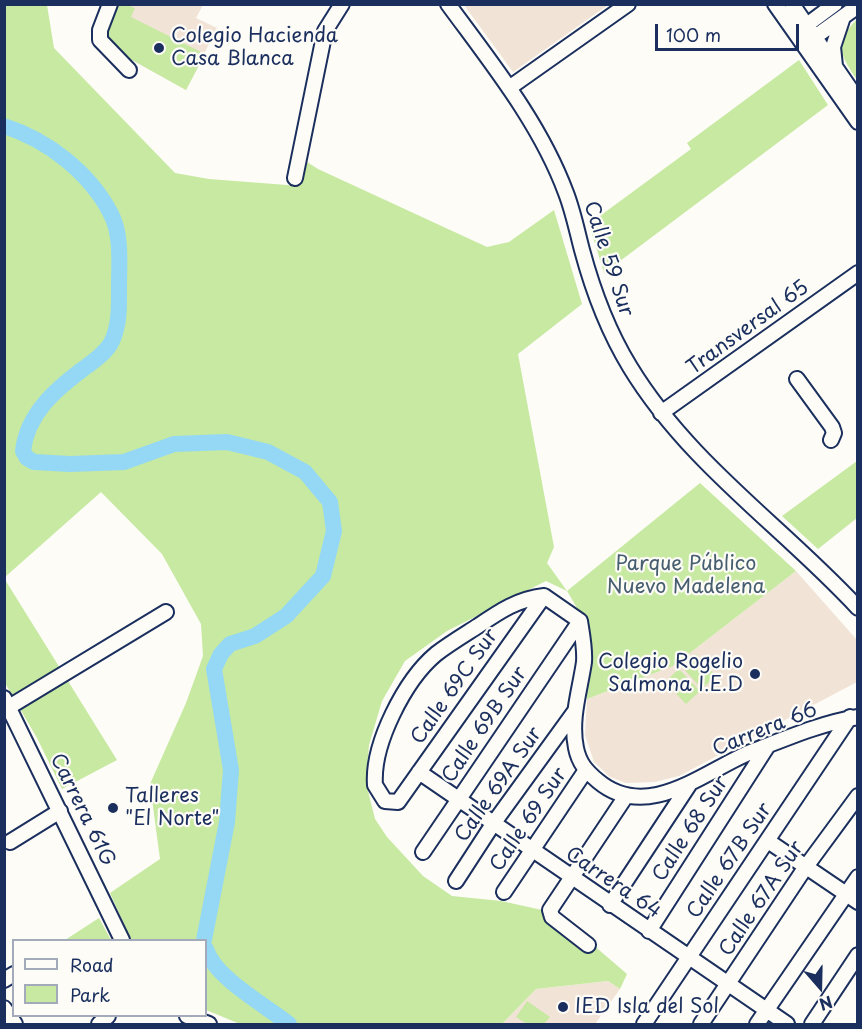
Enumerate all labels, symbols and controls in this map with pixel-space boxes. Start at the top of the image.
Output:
scale bar [658,12,802,50]
text: 100 m [666,21,721,48]
place label: Colegio Hacienda Casa Blanca [171,24,338,71]
marker: Colegio Hacienda Casa Blanca [152,41,166,55]
street label: Calle 59 Sur [578,198,638,320]
street label: Transversal 65 [682,276,814,380]
park label: Parque Público Nuevo Madelena [607,552,765,599]
street label: Calle 69C Sur [406,625,504,749]
place label: Colegio Rogelio Salmona I.E.D [598,650,743,697]
street label: Calle 69B Sur [437,662,533,788]
marker: Colegio Rogelio Salmona I.E.D [748,667,762,681]
street label: Carrera 66 [709,698,821,762]
street label: Calle 69A Sur [451,723,547,847]
street label: Carrera 61G [44,750,120,870]
street label: Calle 69 Sur [486,764,572,876]
street label: Calle 68 Sur [648,772,734,886]
place label: Talleres "El Norte" [125,784,219,831]
street label: Calle 67B Sur [683,799,777,923]
marker: Talleres "El Norte" [106,801,120,815]
street label: Calle 67A Sur [715,837,809,961]
street label: Carrera 64 [561,842,665,924]
legend [12,939,207,1017]
text: Road [70,951,114,978]
north arrow [790,957,850,1017]
text: Park [70,981,110,1008]
text: N [816,990,836,1017]
place label: IED Isla del Sol [575,995,719,1019]
marker: IED Isla del Sol [556,1000,570,1014]

